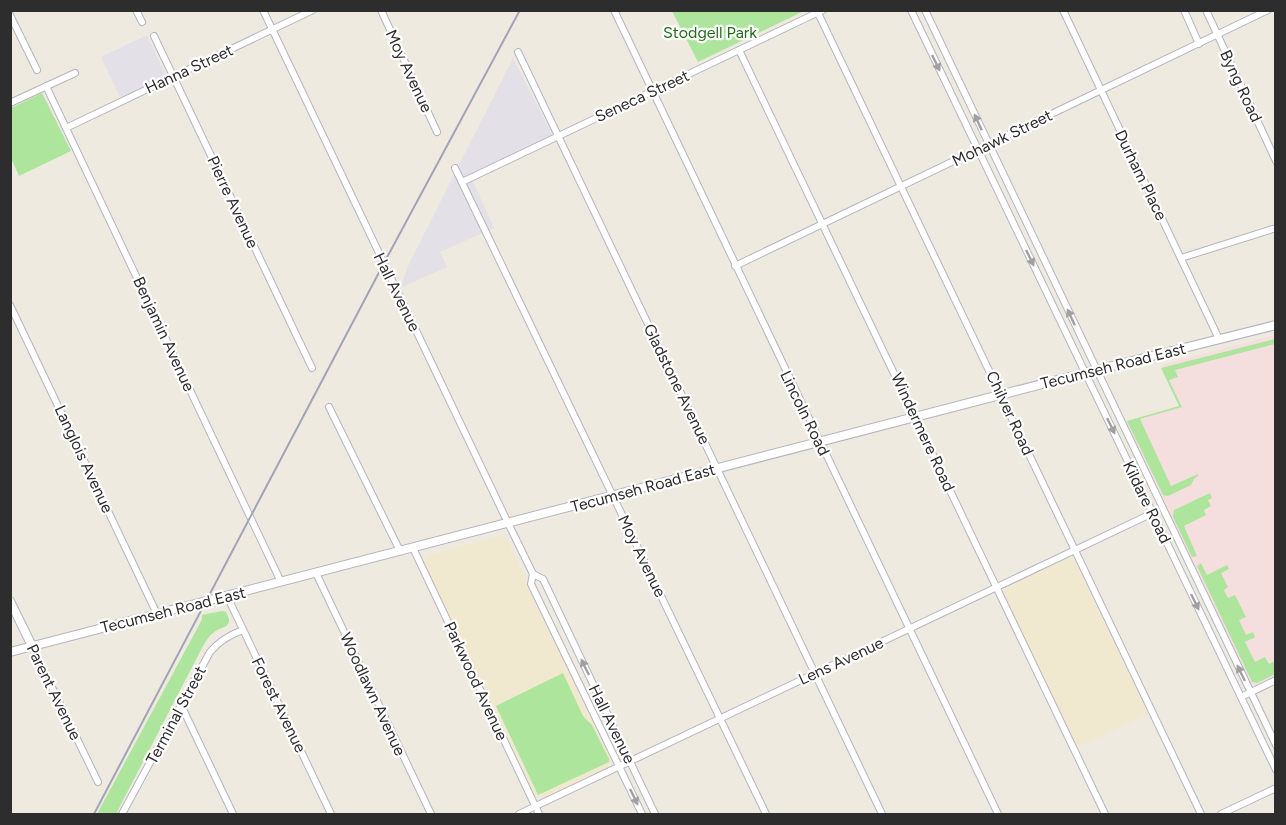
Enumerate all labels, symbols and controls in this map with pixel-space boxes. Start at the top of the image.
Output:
park label: Stodgell Park [663,23,757,42]
street label: Moy Avenue [382,27,437,116]
street label: Hanna Street [142,40,236,98]
street label: Byng Road [1216,47,1266,125]
one-way arrow [932,55,941,72]
street label: Seneca Street [592,66,692,126]
street label: Mohawk Street [949,106,1055,170]
one-way arrow [974,114,983,131]
street label: Durham Place [1111,127,1171,224]
street label: Pierre Avenue [203,153,263,251]
one-way arrow [1025,249,1034,266]
street label: Hall Avenue [370,250,424,335]
street label: Benjamin Avenue [129,274,199,395]
one-way arrow [1067,309,1076,326]
street label: Gladstone Avenue [640,321,715,448]
street label: Tecumseh Road East [1039,339,1187,393]
street label: Lincoln Road [776,367,834,459]
street label: Chilver Road [982,368,1038,458]
street label: Windermere Road [887,370,959,494]
street label: Langlois Avenue [51,402,117,516]
one-way arrow [1106,417,1115,434]
street label: Kildare Road [1119,458,1175,546]
street label: Tecumseh Road East [569,460,717,516]
street label: Moy Avenue [614,512,670,600]
street label: Tecumseh Road East [99,583,247,637]
one-way arrow [1190,593,1199,610]
street label: Parkwood Avenue [440,619,512,744]
street label: Woodlawn Avenue [336,629,410,759]
street label: Lens Avenue [796,633,887,689]
street label: Parent Avenue [23,641,86,743]
street label: Forest Avenue [248,654,310,756]
one-way arrow [580,658,589,675]
street label: Terminal Street [142,663,210,767]
one-way arrow [1237,665,1246,682]
street label: Hall Avenue [585,682,639,767]
one-way arrow [629,789,639,806]

